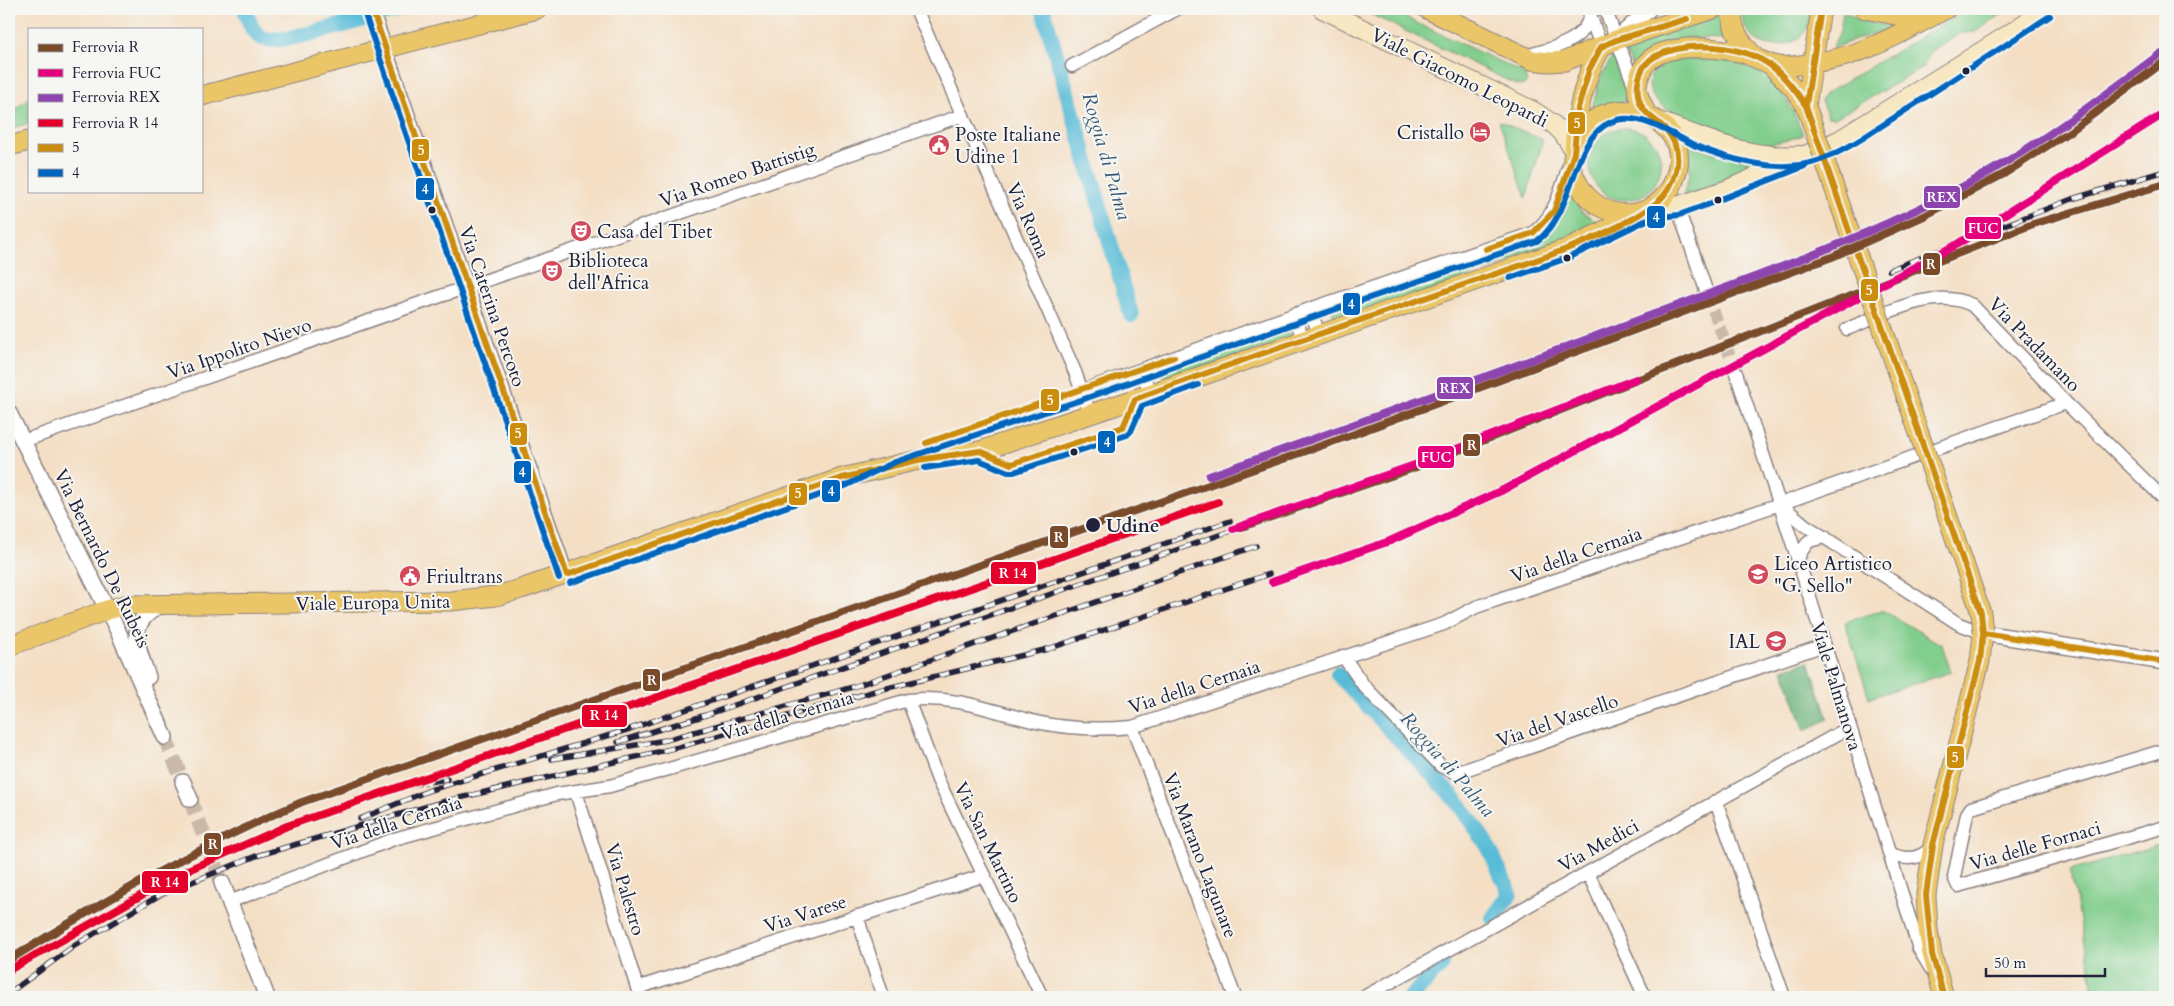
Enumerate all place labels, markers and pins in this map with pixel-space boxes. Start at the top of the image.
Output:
unlabelled marker [1961,66,1971,76]
place label: Cristallo [1397,120,1464,146]
hotel icon: Cristallo [1468,120,1492,144]
place label: Poste Italiane Udine 1 [955,122,1061,170]
public building icon: Poste Italiane Udine 1 [927,133,951,157]
unlabelled marker [1713,195,1723,205]
unlabelled marker [427,205,437,215]
theatre icon: Casa del Tibet [569,219,593,243]
place label: Casa del Tibet [597,219,712,245]
place label: Biblioteca dell'Africa [568,248,649,296]
unlabelled marker [1562,253,1572,263]
theatre icon: Biblioteca dell'Africa [540,259,564,283]
unlabelled marker [1069,447,1079,457]
place label: Udine [1106,513,1159,539]
marker: Udine [1084,516,1102,534]
place label: Liceo Artistico "G. Sello" [1774,551,1892,599]
school or university icon: Liceo Artistico "G. Sello" [1746,562,1770,586]
public building icon: Friultrans [398,564,422,588]
place label: Friultrans [426,564,503,590]
place label: IAL [1729,629,1761,655]
school or university icon: IAL [1764,629,1788,653]

